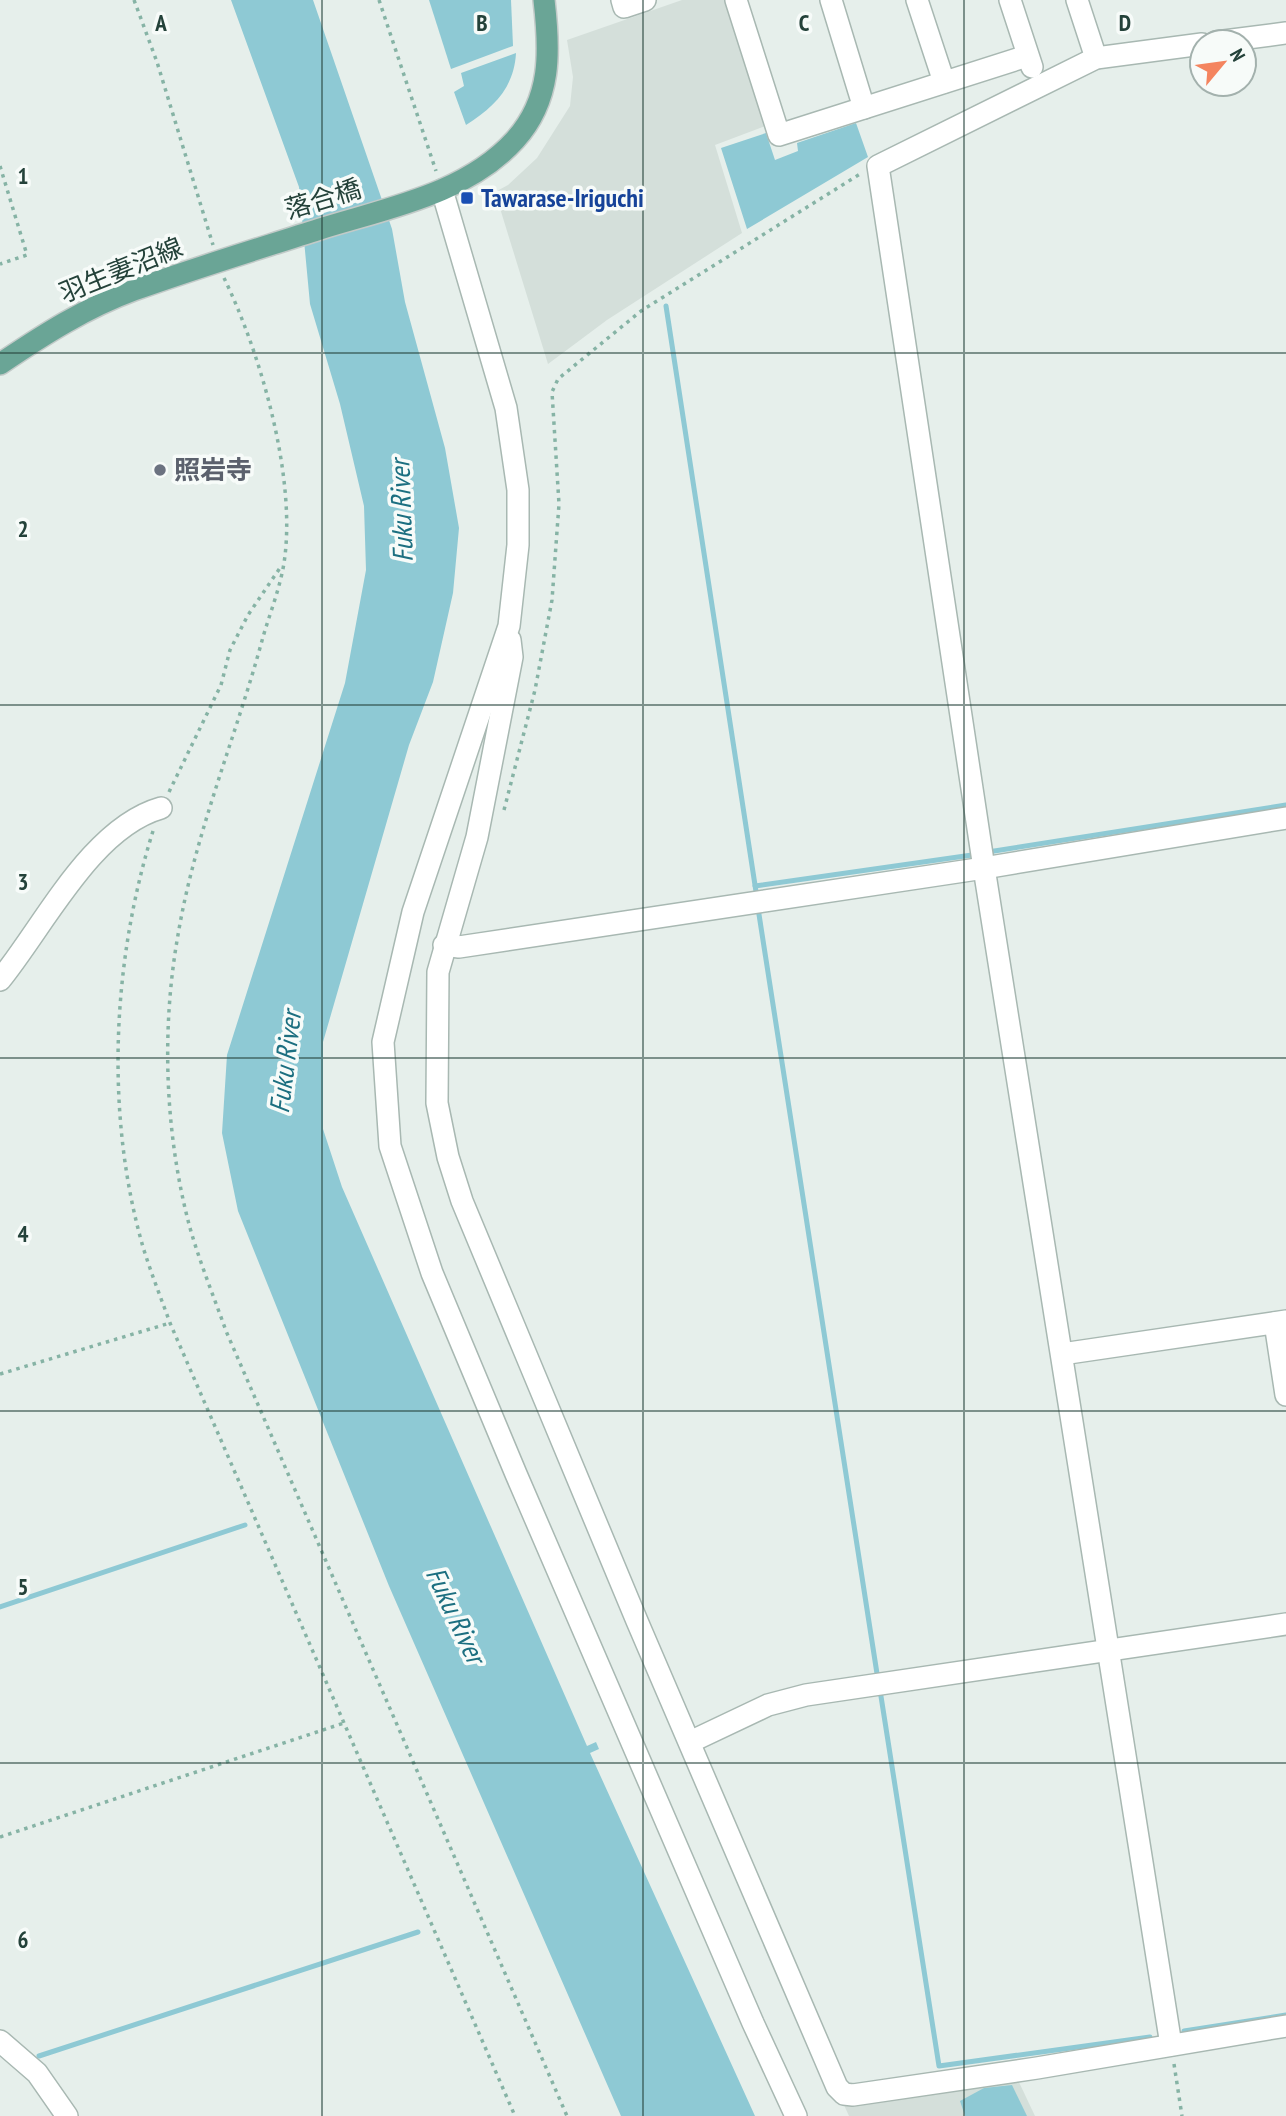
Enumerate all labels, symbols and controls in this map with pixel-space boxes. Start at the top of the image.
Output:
text: A [154,8,167,37]
text: B [476,8,488,37]
text: C [799,8,810,37]
text: D [1119,8,1131,37]
north arrow [1188,28,1258,98]
text: N [1225,44,1251,65]
text: 1 [18,161,29,190]
street label: 落合橋 [281,171,365,226]
place label: Tawarase-Iriguchi [481,181,644,214]
marker: Tawarase-Iriguchi [459,190,475,206]
street label: 羽生妻沼線 [54,230,187,309]
place label: 照岩寺 [174,453,252,486]
water label: Fuku River [380,455,421,563]
marker: 照岩寺 [152,462,168,478]
text: 2 [18,514,29,543]
text: 3 [18,867,29,896]
water label: Fuku River [260,1005,310,1115]
text: 4 [18,1219,29,1248]
water label: Fuku River [418,1561,497,1673]
text: 5 [18,1572,29,1601]
text: 6 [18,1925,29,1954]

